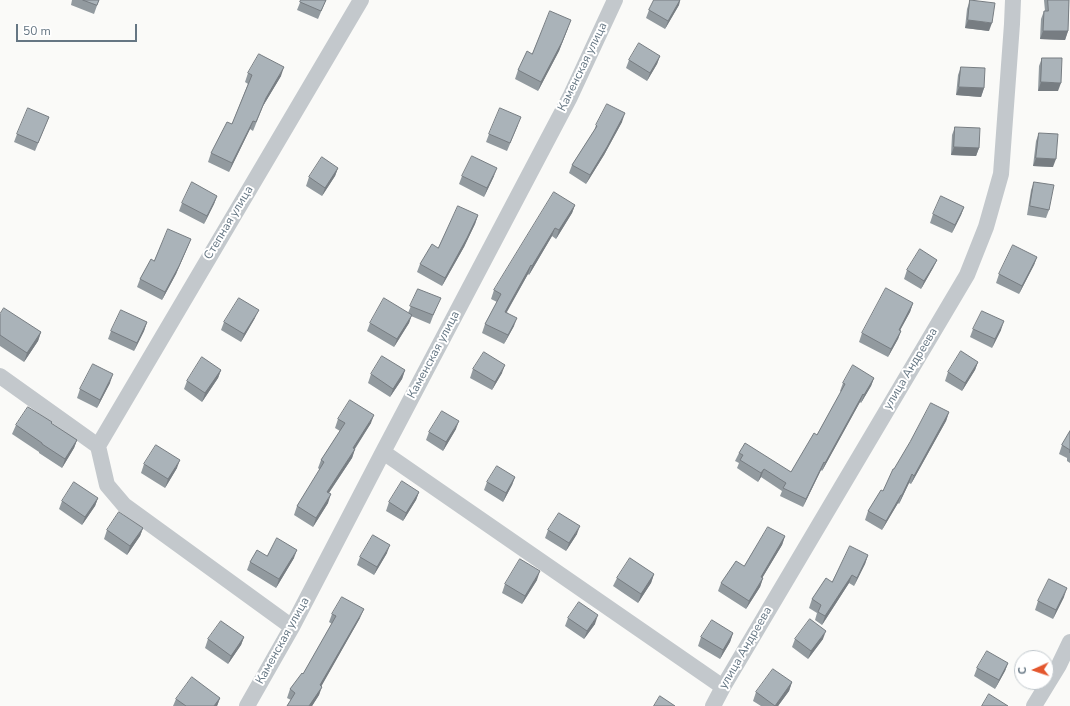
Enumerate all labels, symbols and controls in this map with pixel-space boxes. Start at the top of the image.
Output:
scale bar [18,16,139,42]
street label: Каменская улица [555,20,611,114]
text: 50 m [23,23,51,39]
street label: Степная улица [201,184,257,262]
street label: Каменская улица [405,309,463,401]
street label: улица Андреева [881,326,941,412]
street label: Каменская улица [253,595,313,687]
street label: улица Андреева [717,604,775,692]
north arrow [1014,650,1054,690]
text: С [1015,666,1030,675]

